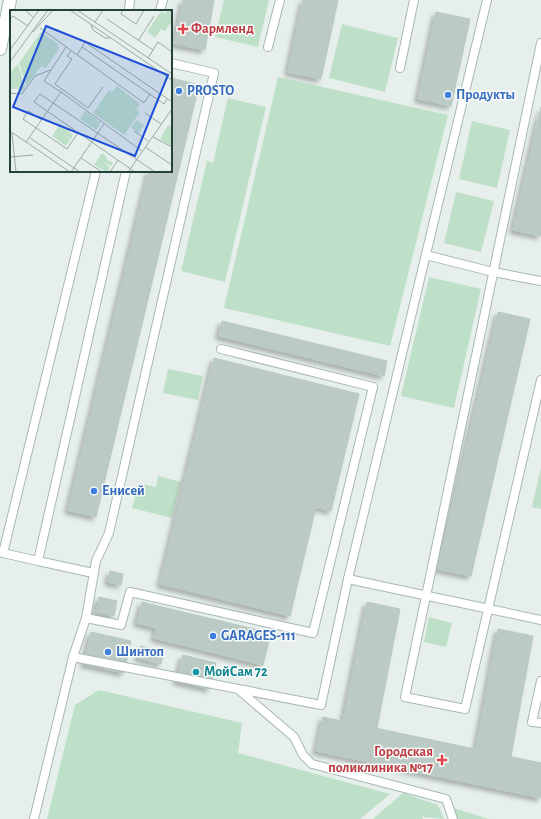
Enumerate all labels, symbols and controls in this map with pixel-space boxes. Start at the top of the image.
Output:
inset map [10,10,172,172]
place label: Фармленд [191,22,254,36]
marker: Фармленд [178,24,188,34]
place label: PROSTO [187,84,234,98]
marker: PROSTO [174,86,184,96]
place label: Продукты [456,88,515,102]
marker: Продукты [443,90,453,100]
place label: Енисей [102,484,145,498]
marker: Енисей [89,486,99,496]
place label: GARAGES-111 [221,629,296,643]
marker: GARAGES-111 [208,631,218,641]
place label: Шинтоп [116,645,164,659]
marker: Шинтоп [103,647,113,657]
place label: МойСам 72 [204,665,268,679]
marker: МойСам 72 [191,667,201,677]
place label: Городская поликлиника №17 [328,745,433,775]
marker: Городская поликлиника №17 [436,754,448,766]

